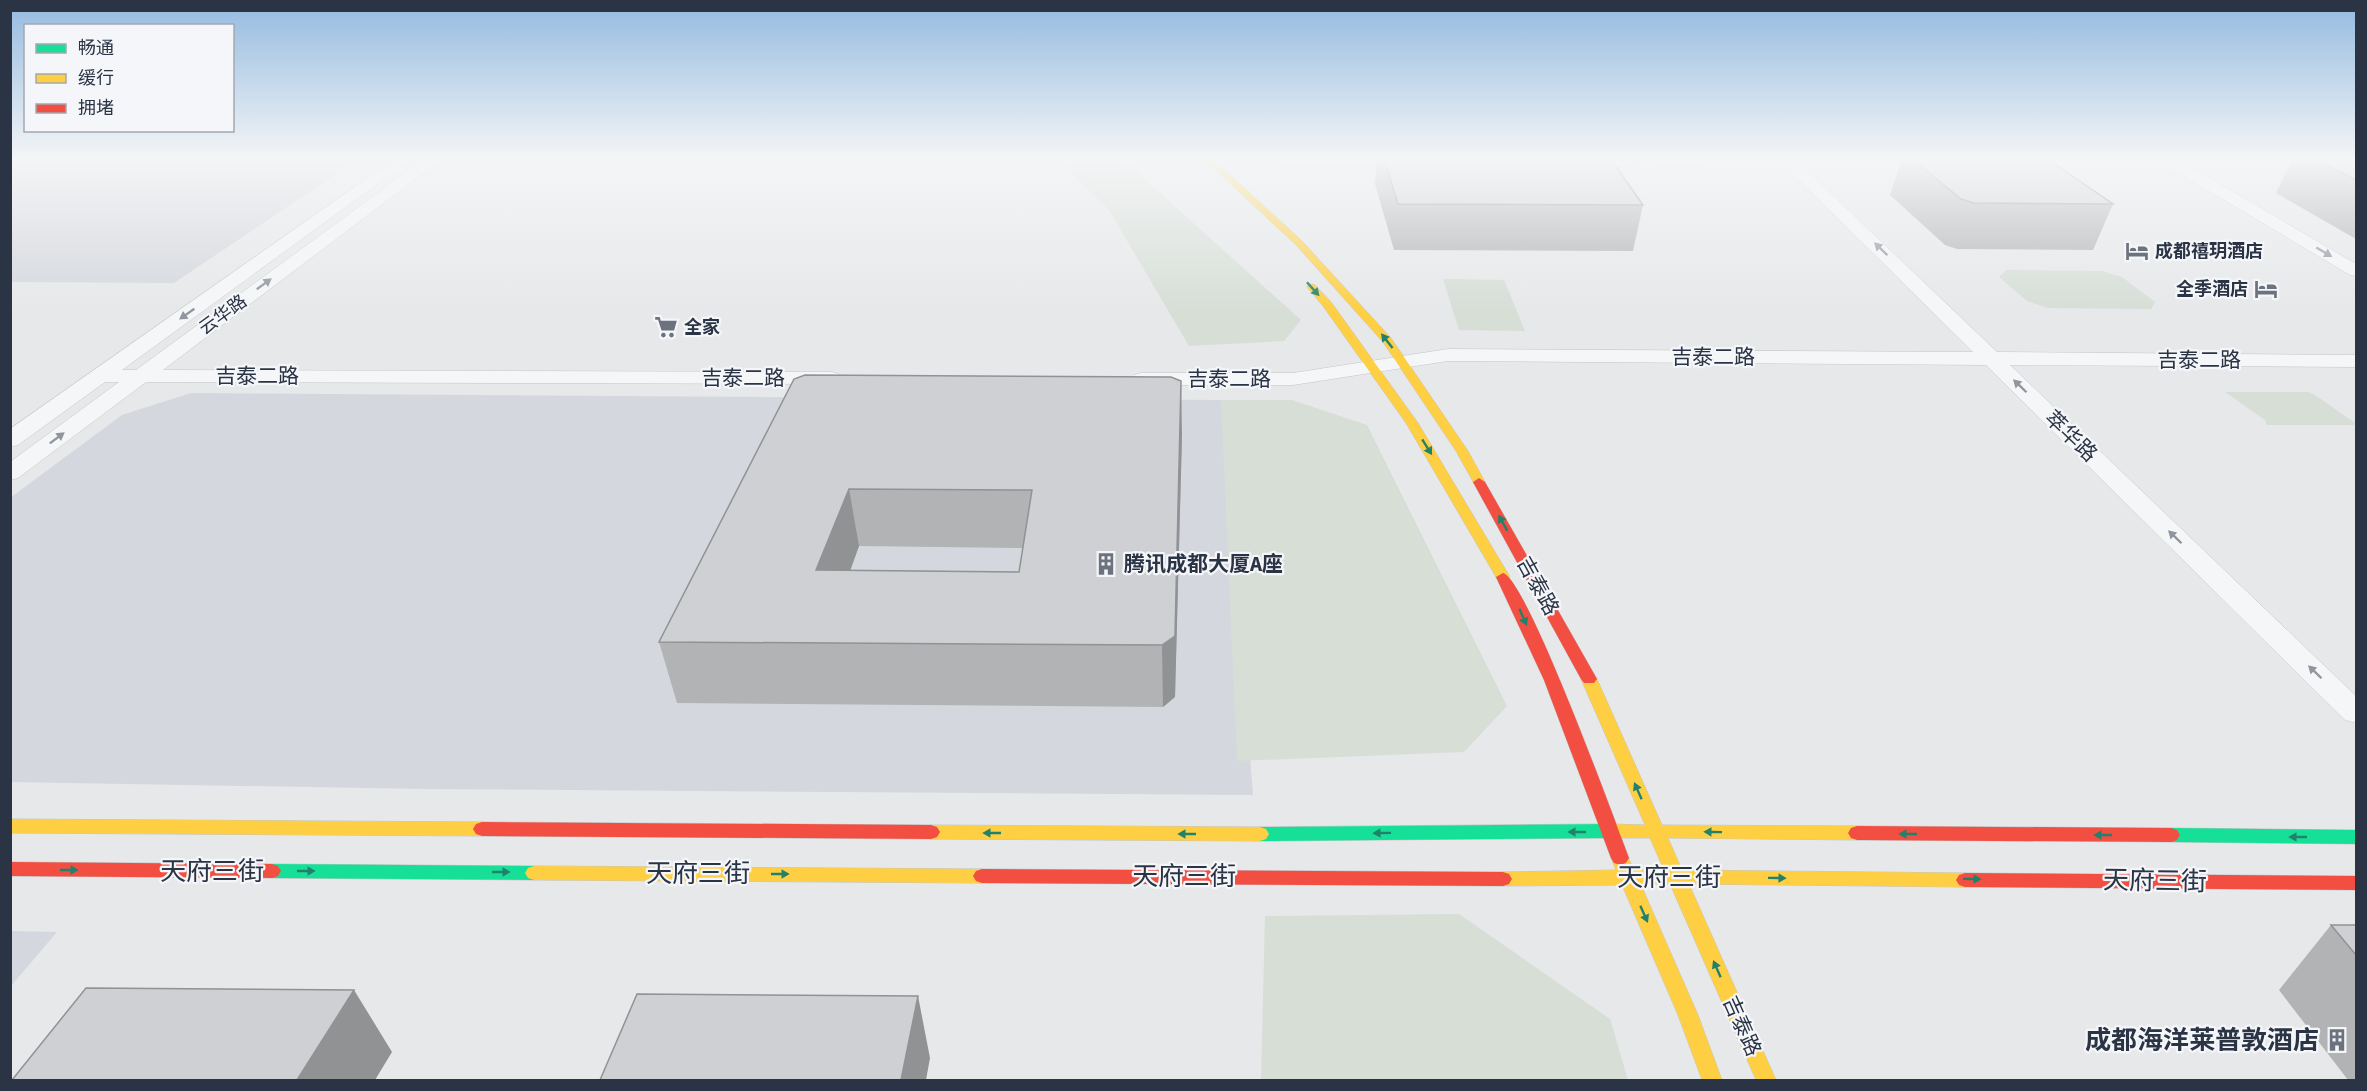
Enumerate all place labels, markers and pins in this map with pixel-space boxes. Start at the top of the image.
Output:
hotel icon: 成都禧玥酒店 [2124,238,2150,264]
place label: 成都禧玥酒店 [2155,239,2263,264]
hotel icon: 全季酒店 [2253,276,2279,302]
place label: 全季酒店 [2176,277,2248,302]
supermarket icon: 全家 [653,314,679,340]
place label: 全家 [684,315,720,340]
place label: 腾讯成都大厦A座 [1124,549,1283,579]
building icon: 腾讯成都大厦A座 [1093,551,1119,577]
place label: 成都海洋莱普敦酒店 [2085,1022,2319,1059]
building icon: 成都海洋莱普敦酒店 [2324,1027,2350,1053]

